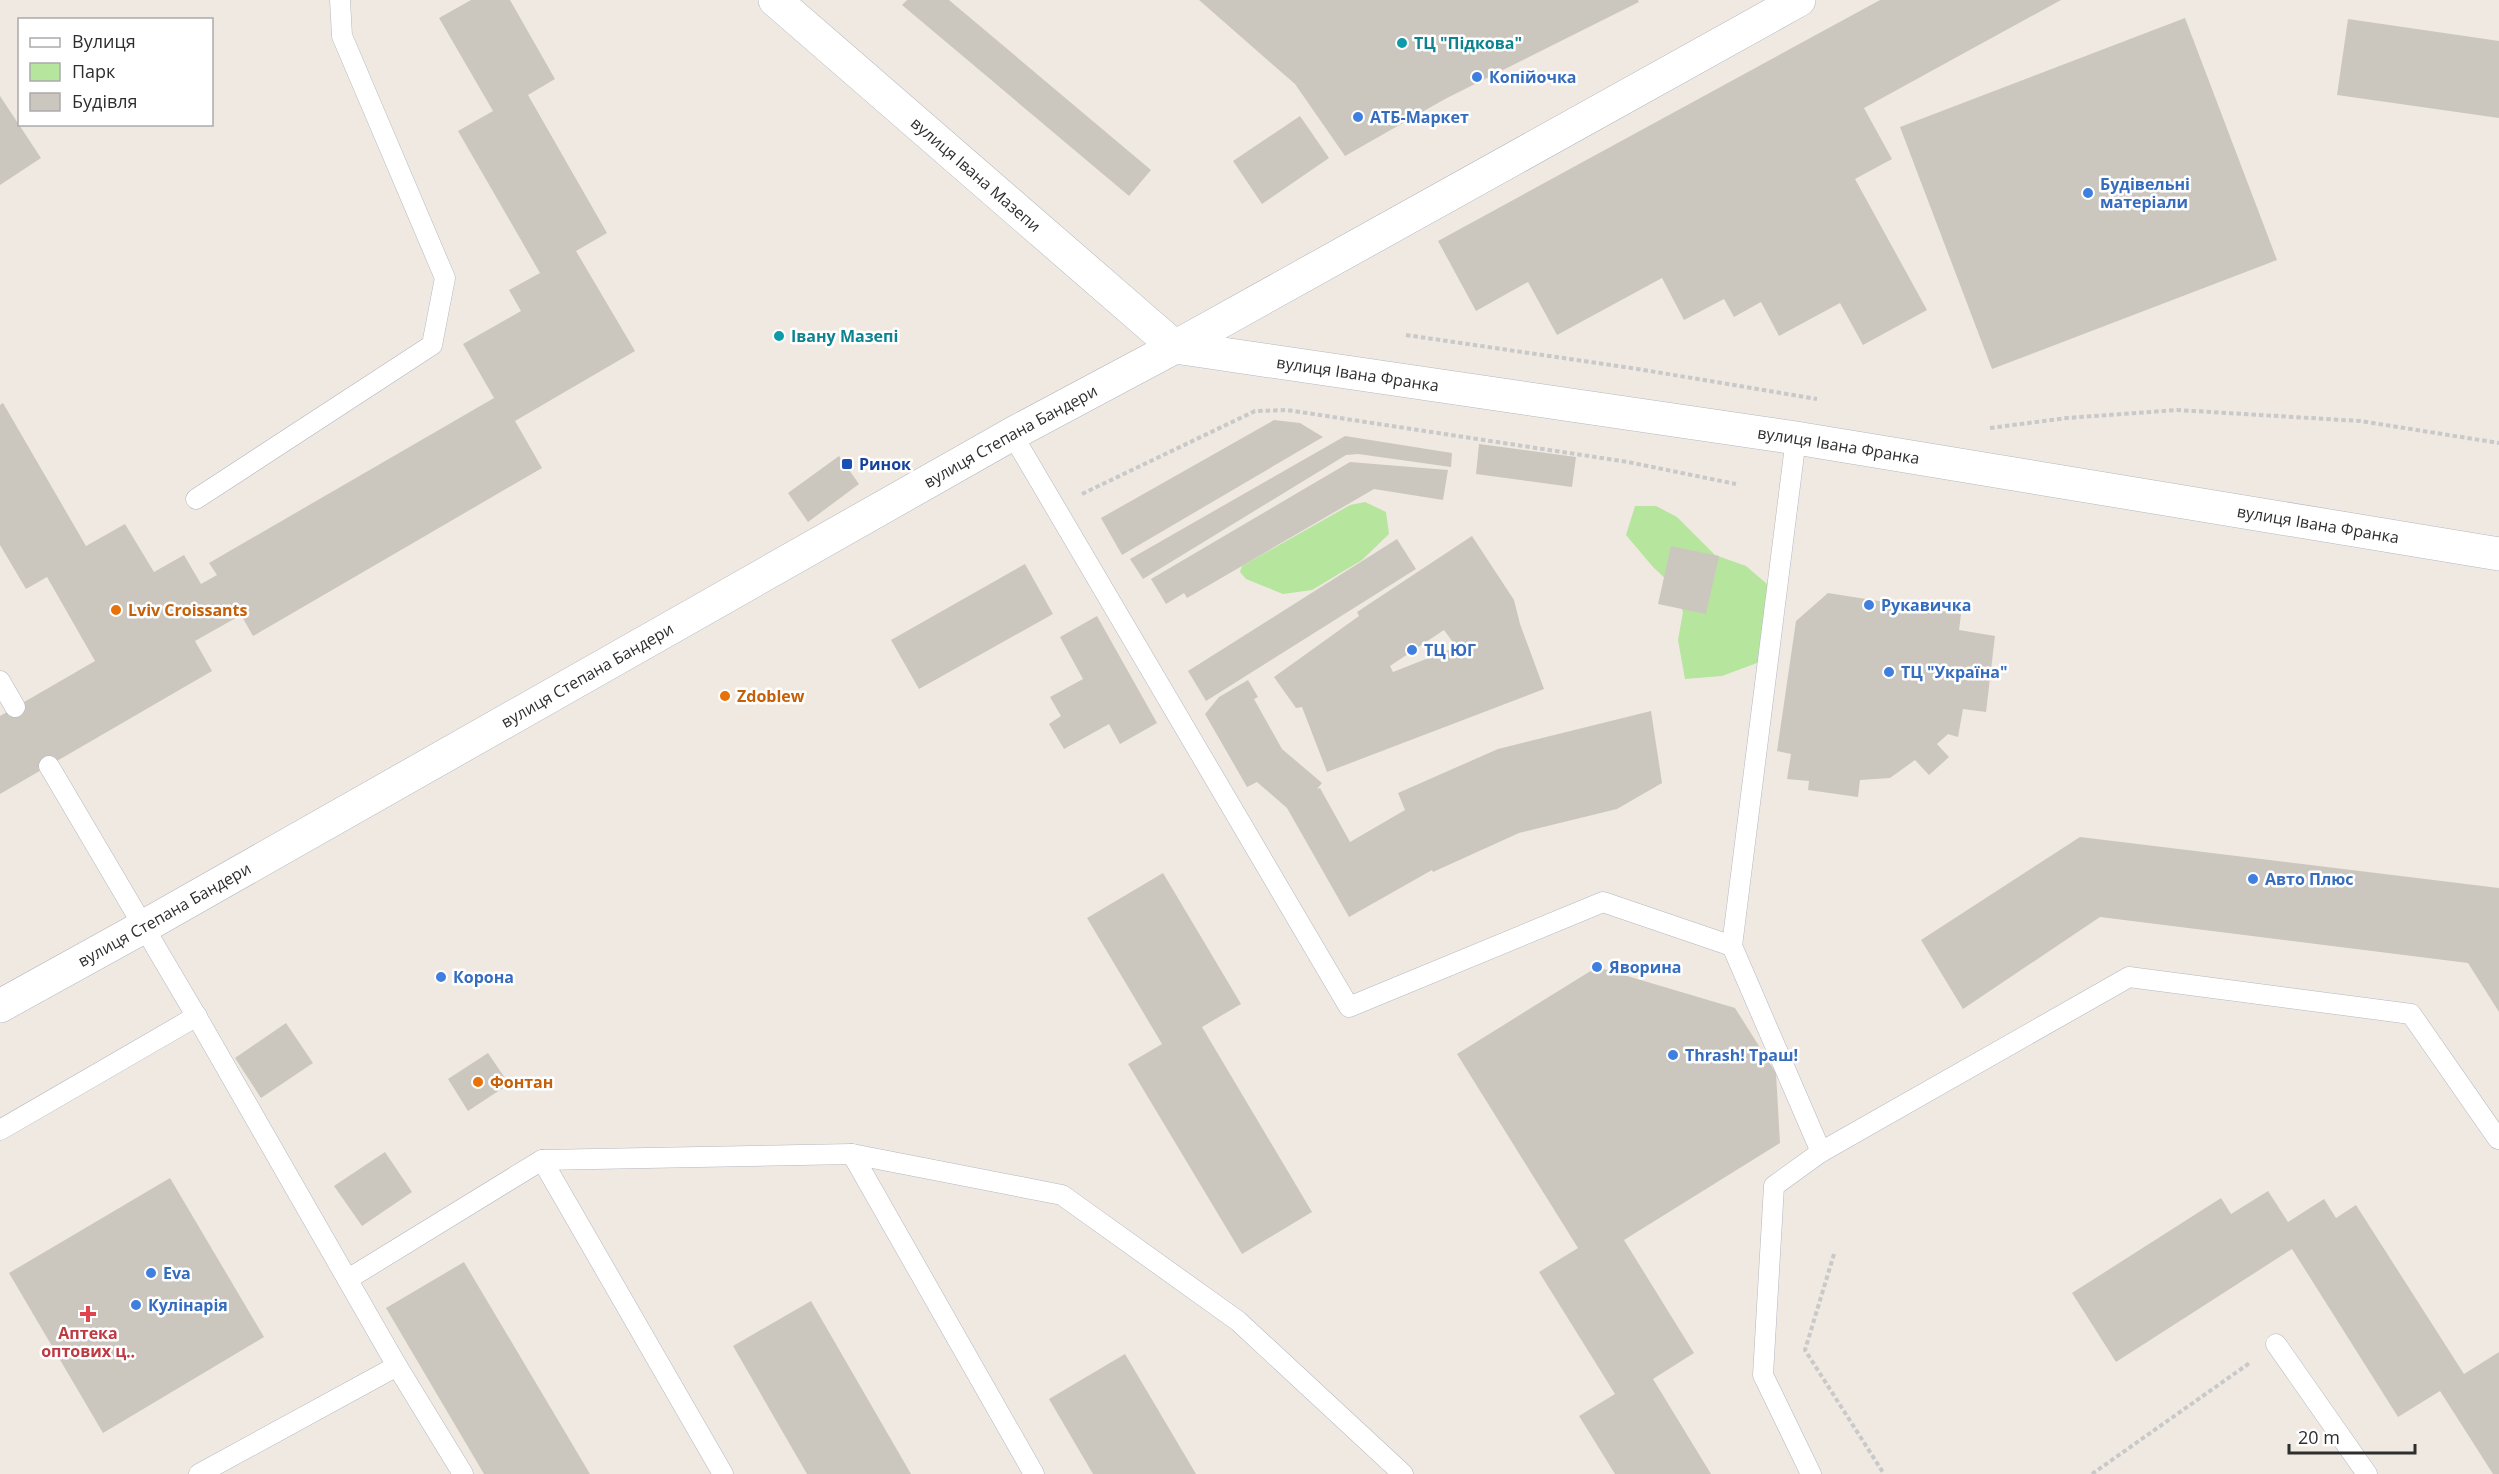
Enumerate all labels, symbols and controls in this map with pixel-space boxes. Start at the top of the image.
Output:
legend [18,18,213,126]
text: Вулиця [72,29,136,53]
place label: ТЦ "Підкова" [1414,32,1522,54]
marker: ТЦ "Підкова" [1395,36,1409,50]
text: Парк [72,59,116,83]
place label: Копійочка [1489,66,1576,88]
marker: Копійочка [1470,70,1484,84]
text: Будівля [72,89,138,113]
place label: АТБ-Маркет [1370,106,1469,128]
marker: АТБ-Маркет [1351,110,1365,124]
street label: вулиця Івана Мазепи [906,112,1046,237]
place label: Будівельні матеріали [2100,173,2190,213]
marker: Будівельні матеріали [2081,186,2095,200]
place label: Івану Мазепі [791,325,898,347]
marker: Івану Мазепі [772,329,786,343]
street label: вулиця Івана Франка [1275,351,1441,397]
street label: вулиця Степана Бандери [920,380,1101,493]
street label: вулиця Івана Франка [1756,421,1921,469]
place label: Ринок [859,453,911,475]
marker: Ринок [840,457,854,471]
street label: вулиця Івана Франка [2235,500,2401,548]
place label: Рукавичка [1881,594,1971,616]
marker: Рукавичка [1862,598,1876,612]
place label: Lviv Croissants [128,599,248,621]
marker: Lviv Croissants [109,603,123,617]
street label: вулиця Степана Бандери [497,617,677,733]
place label: ТЦ ЮГ [1424,639,1476,661]
marker: ТЦ ЮГ [1405,643,1419,657]
place label: ТЦ "Україна" [1901,661,2007,683]
marker: ТЦ "Україна" [1882,665,1896,679]
place label: Zdoblew [737,685,805,707]
marker: Zdoblew [718,689,732,703]
street label: вулиця Степана Бандери [74,857,255,972]
place label: Авто Плюс [2265,868,2354,890]
marker: Авто Плюс [2246,872,2260,886]
place label: Яворина [1608,956,1682,978]
marker: Яворина [1590,960,1604,974]
place label: Корона [453,966,514,988]
marker: Корона [434,970,448,984]
place label: Thrash! Траш! [1685,1044,1798,1066]
marker: Thrash! Траш! [1666,1048,1680,1062]
place label: Фонтан [490,1071,553,1093]
marker: Фонтан [471,1075,485,1089]
place label: Eva [163,1262,191,1284]
marker: Eva [144,1266,158,1280]
place label: Кулінарія [148,1294,228,1316]
marker: Кулінарія [129,1298,143,1312]
marker: Аптека оптових ц‥ [81,1307,95,1321]
place label: Аптека оптових ц‥ [41,1322,135,1362]
scale bar [2289,1417,2415,1455]
text: 20 m [2298,1425,2340,1449]

